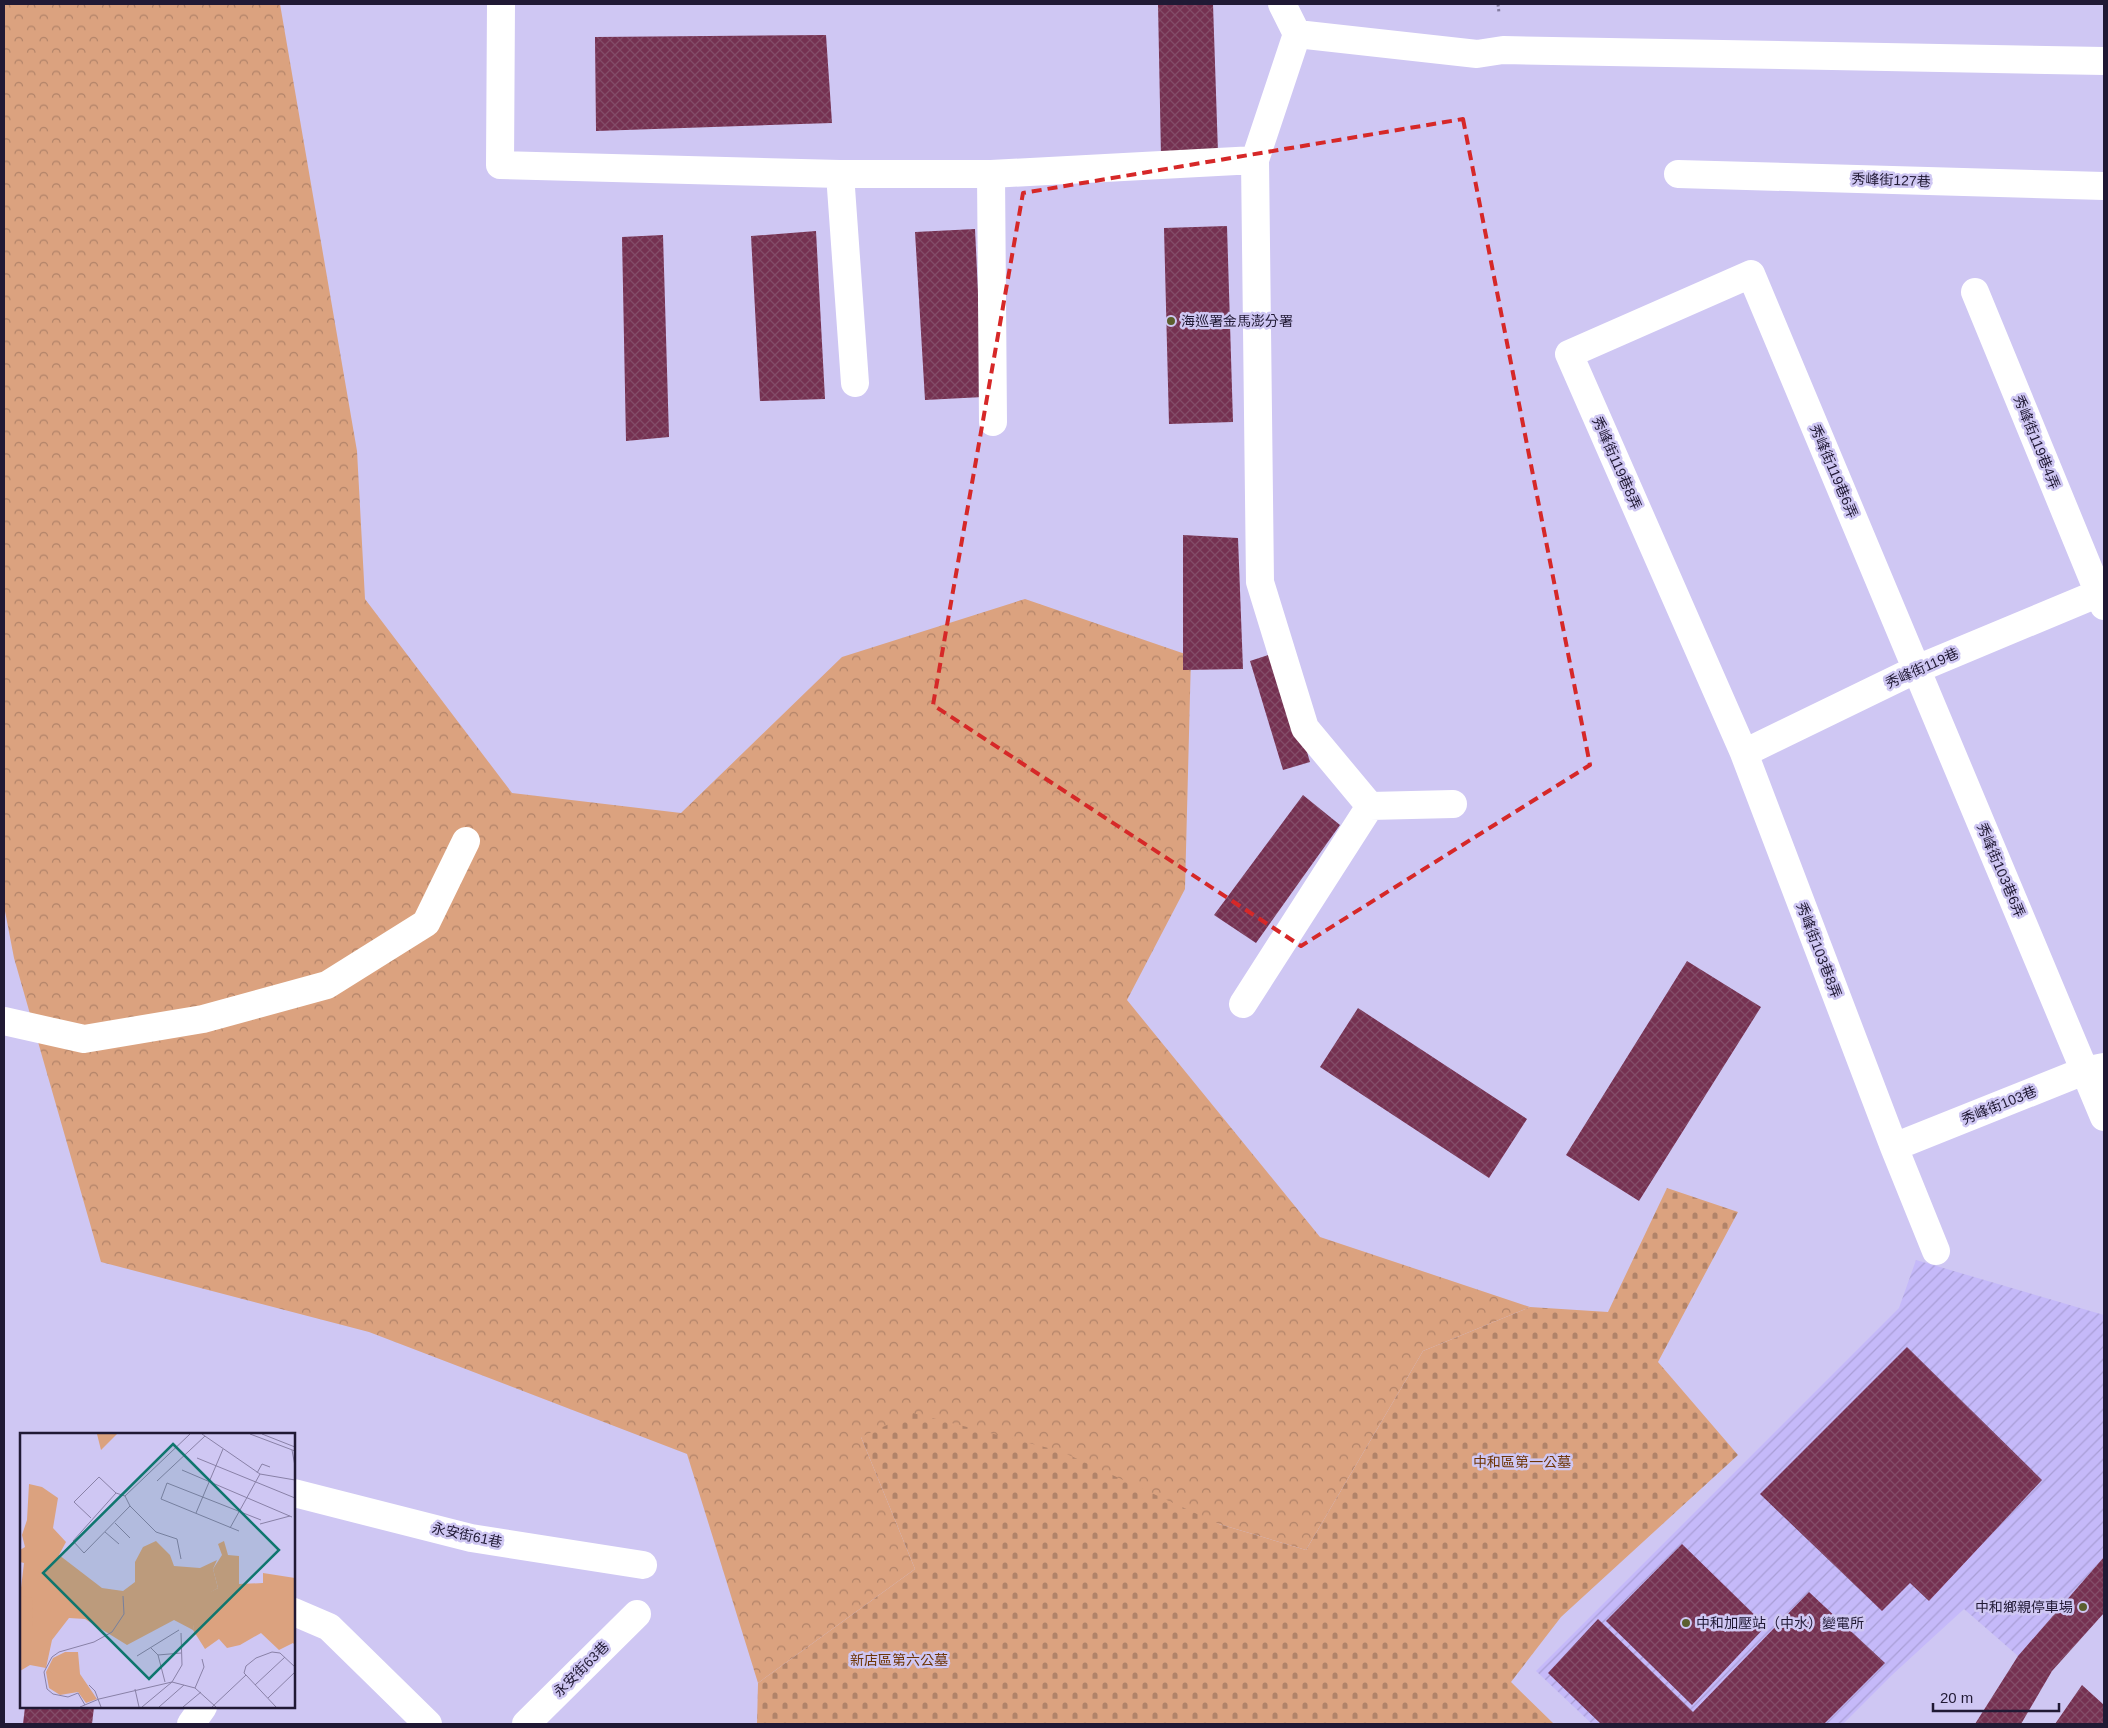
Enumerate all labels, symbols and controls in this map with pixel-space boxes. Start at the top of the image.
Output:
street label: 秀峰街127巷 [1851,171,1931,189]
place label: 海巡署金馬澎分署 [1181,313,1293,329]
marker: 海巡署金馬澎分署 [1165,315,1177,327]
street label: 秀峰街119巷4弄 [2011,393,2063,491]
street label: 秀峰街119巷8弄 [1589,414,1645,512]
street label: 秀峰街119巷6弄 [1807,422,1861,520]
street label: 秀峰街119巷 [1883,645,1961,691]
street label: 秀峰街103巷6弄 [1974,820,2028,920]
street label: 秀峰街103巷8弄 [1793,900,1845,1000]
street label: 秀峰街103巷 [1959,1083,2039,1127]
inset map [20,1433,295,1708]
park label: 中和區第一公墓 [1473,1454,1571,1470]
street label: 永安街61巷 [430,1520,504,1550]
place label: 中和鄉親停車場 [1975,1599,2073,1615]
marker: 中和鄉親停車場 [2077,1601,2089,1613]
place label: 中和加壓站（中水）變電所 [1696,1615,1864,1631]
marker: 中和加壓站（中水）變電所 [1680,1617,1692,1629]
street label: 永安街63巷 [550,1638,612,1700]
park label: 新店區第六公墓 [850,1652,948,1668]
scale bar [1933,1680,2059,1712]
text: 20 m [1940,1689,1973,1706]

